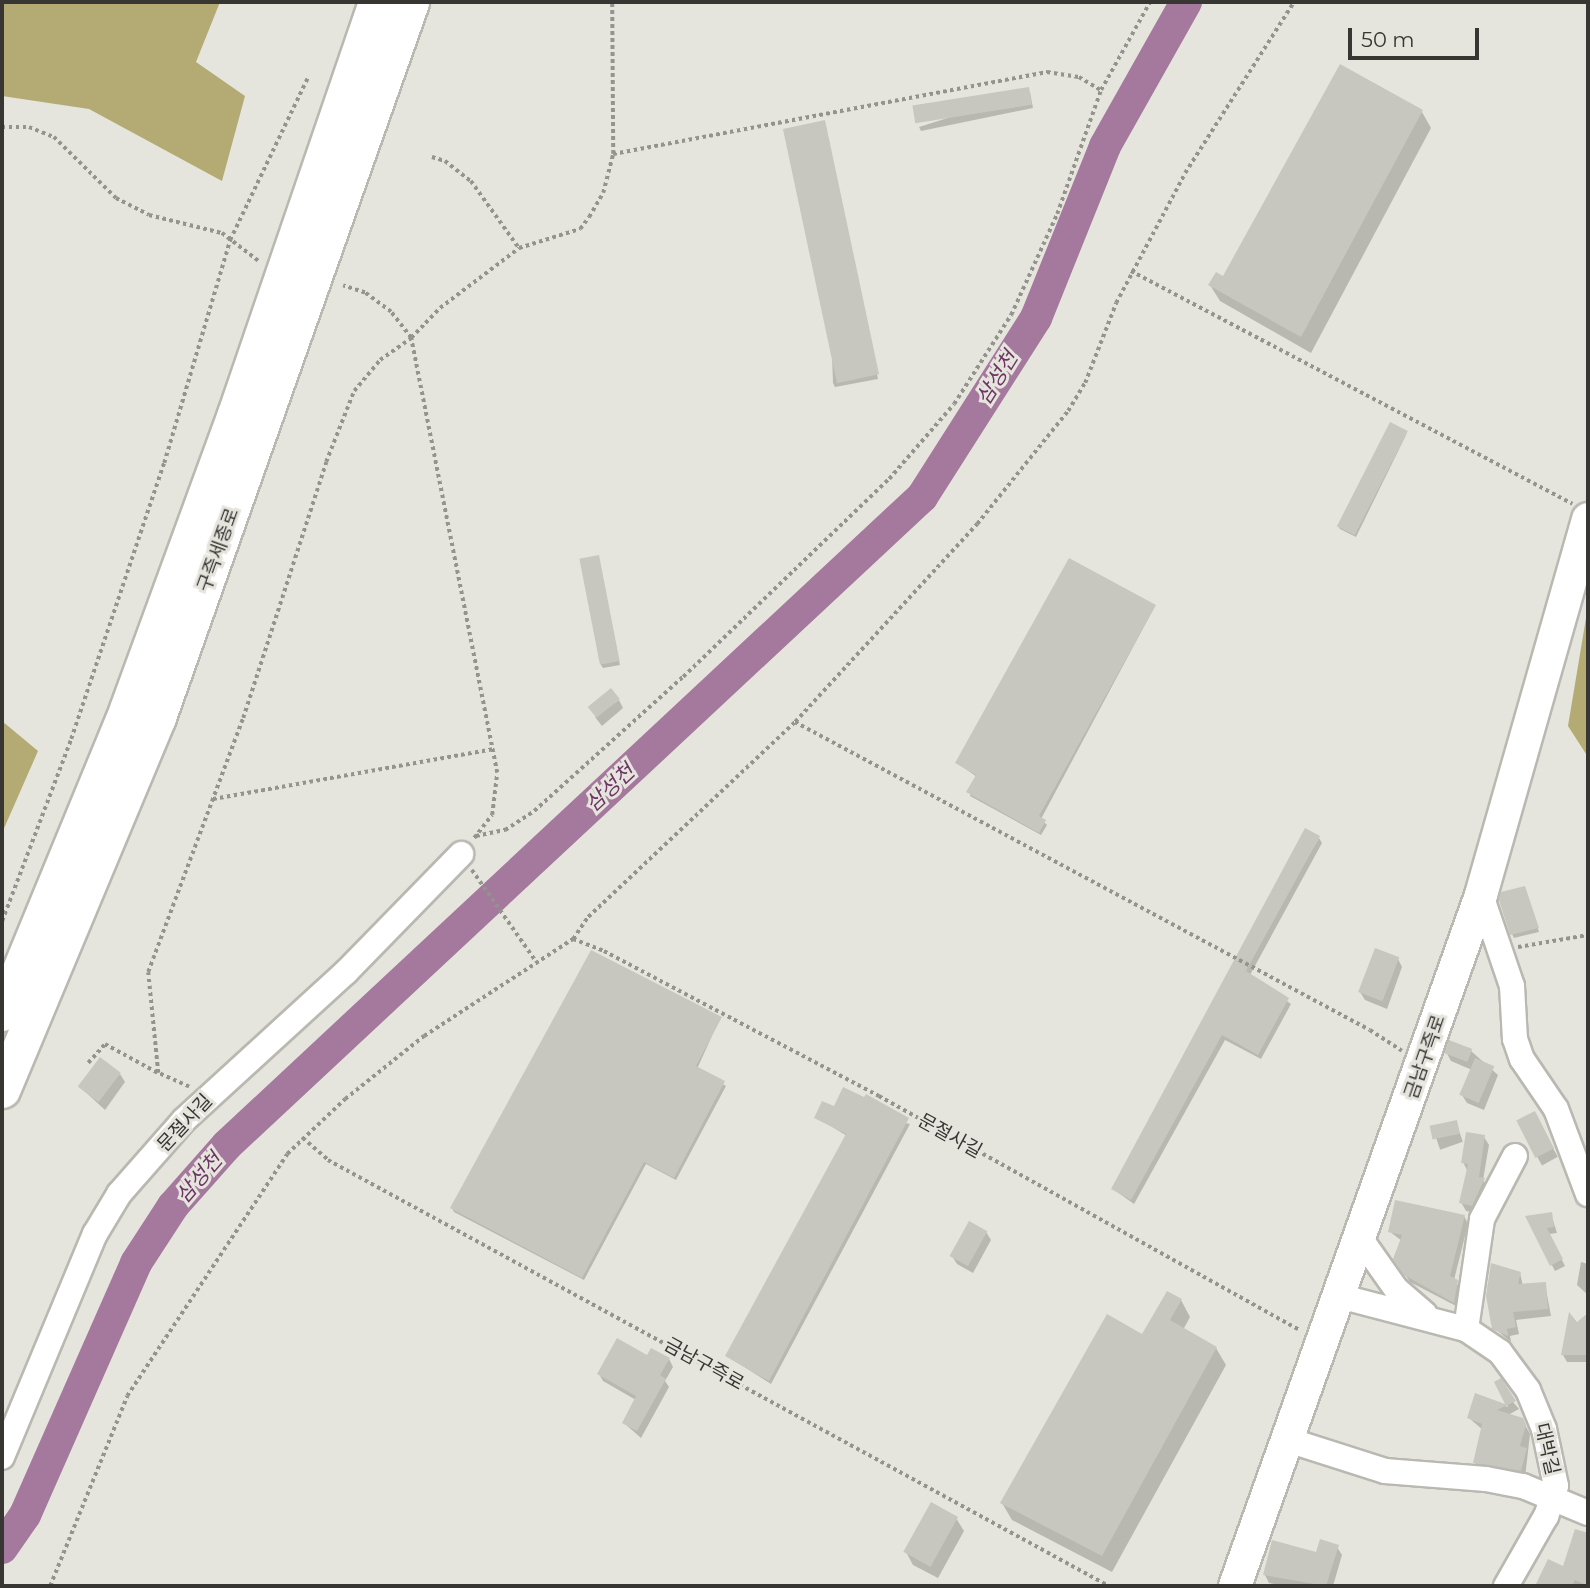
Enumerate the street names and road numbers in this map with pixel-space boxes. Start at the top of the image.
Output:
street label: 구즉세종로 [192,505,244,595]
street label: 금남구즉로 [1400,1012,1450,1102]
street label: 문절사길 [153,1090,217,1156]
street label: 문절사길 [914,1109,986,1163]
street label: 금남구즉로 [660,1333,748,1395]
street label: 대박길 [1530,1421,1564,1477]

